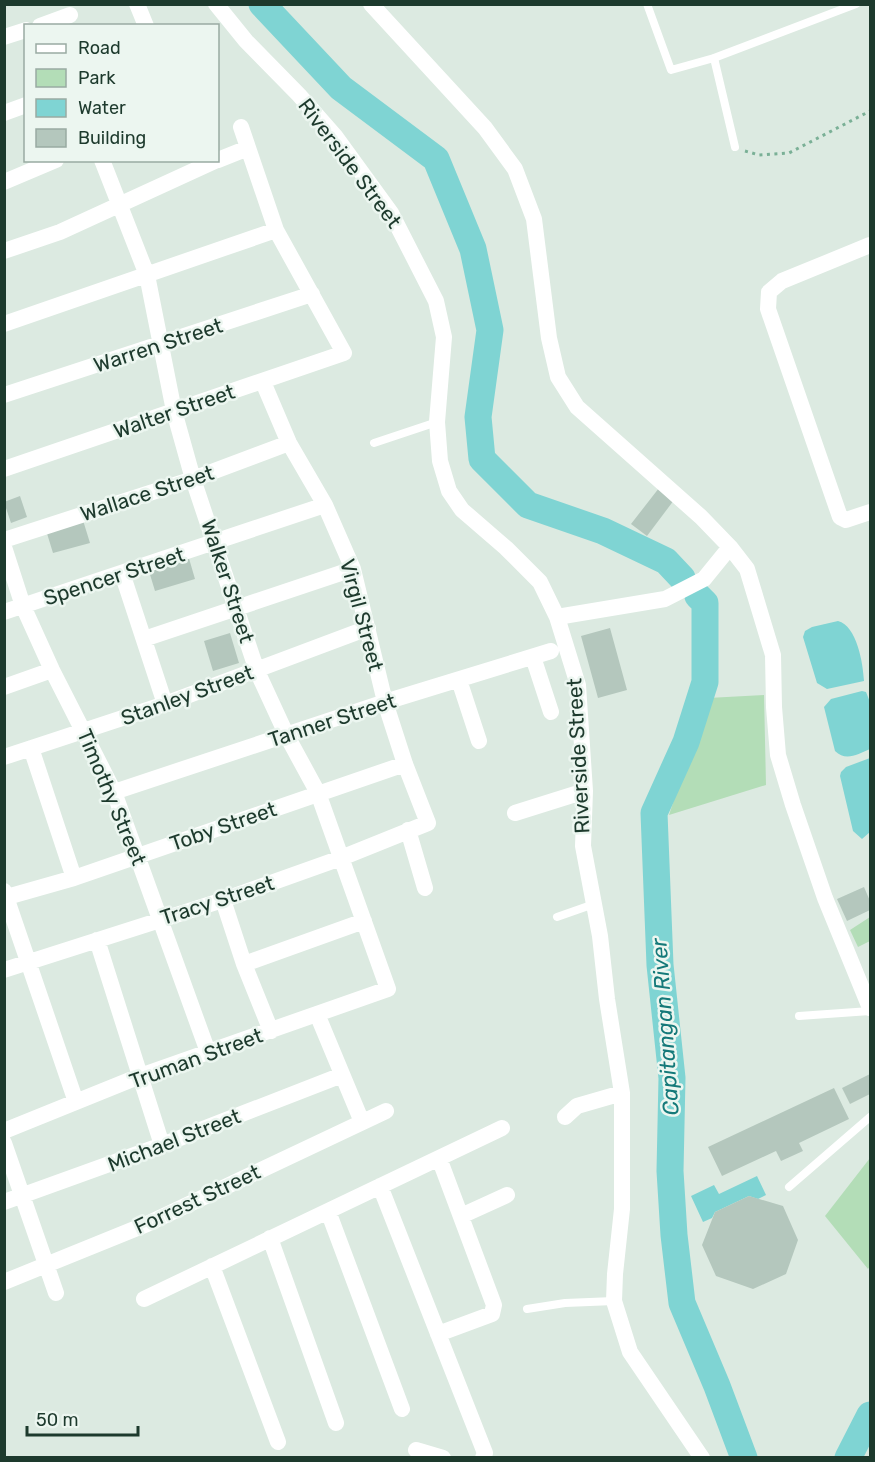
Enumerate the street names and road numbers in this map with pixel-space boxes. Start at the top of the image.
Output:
street label: Riverside Street [293,93,407,233]
street label: Warren Street [90,312,226,378]
street label: Walter Street [110,379,238,443]
street label: Wallace Street [77,460,217,526]
street label: Walker Street [196,516,260,646]
street label: Spencer Street [40,541,188,611]
street label: Virgil Street [335,556,389,674]
street label: Stanley Street [117,659,257,731]
street label: Riverside Street [561,678,595,834]
street label: Tanner Street [265,688,399,752]
street label: Timothy Street [72,725,152,869]
street label: Toby Street [166,796,280,856]
street label: Tracy Street [157,870,277,930]
street label: Truman Street [126,1022,266,1094]
street label: Michael Street [104,1103,244,1177]
street label: Forrest Street [130,1159,264,1239]

